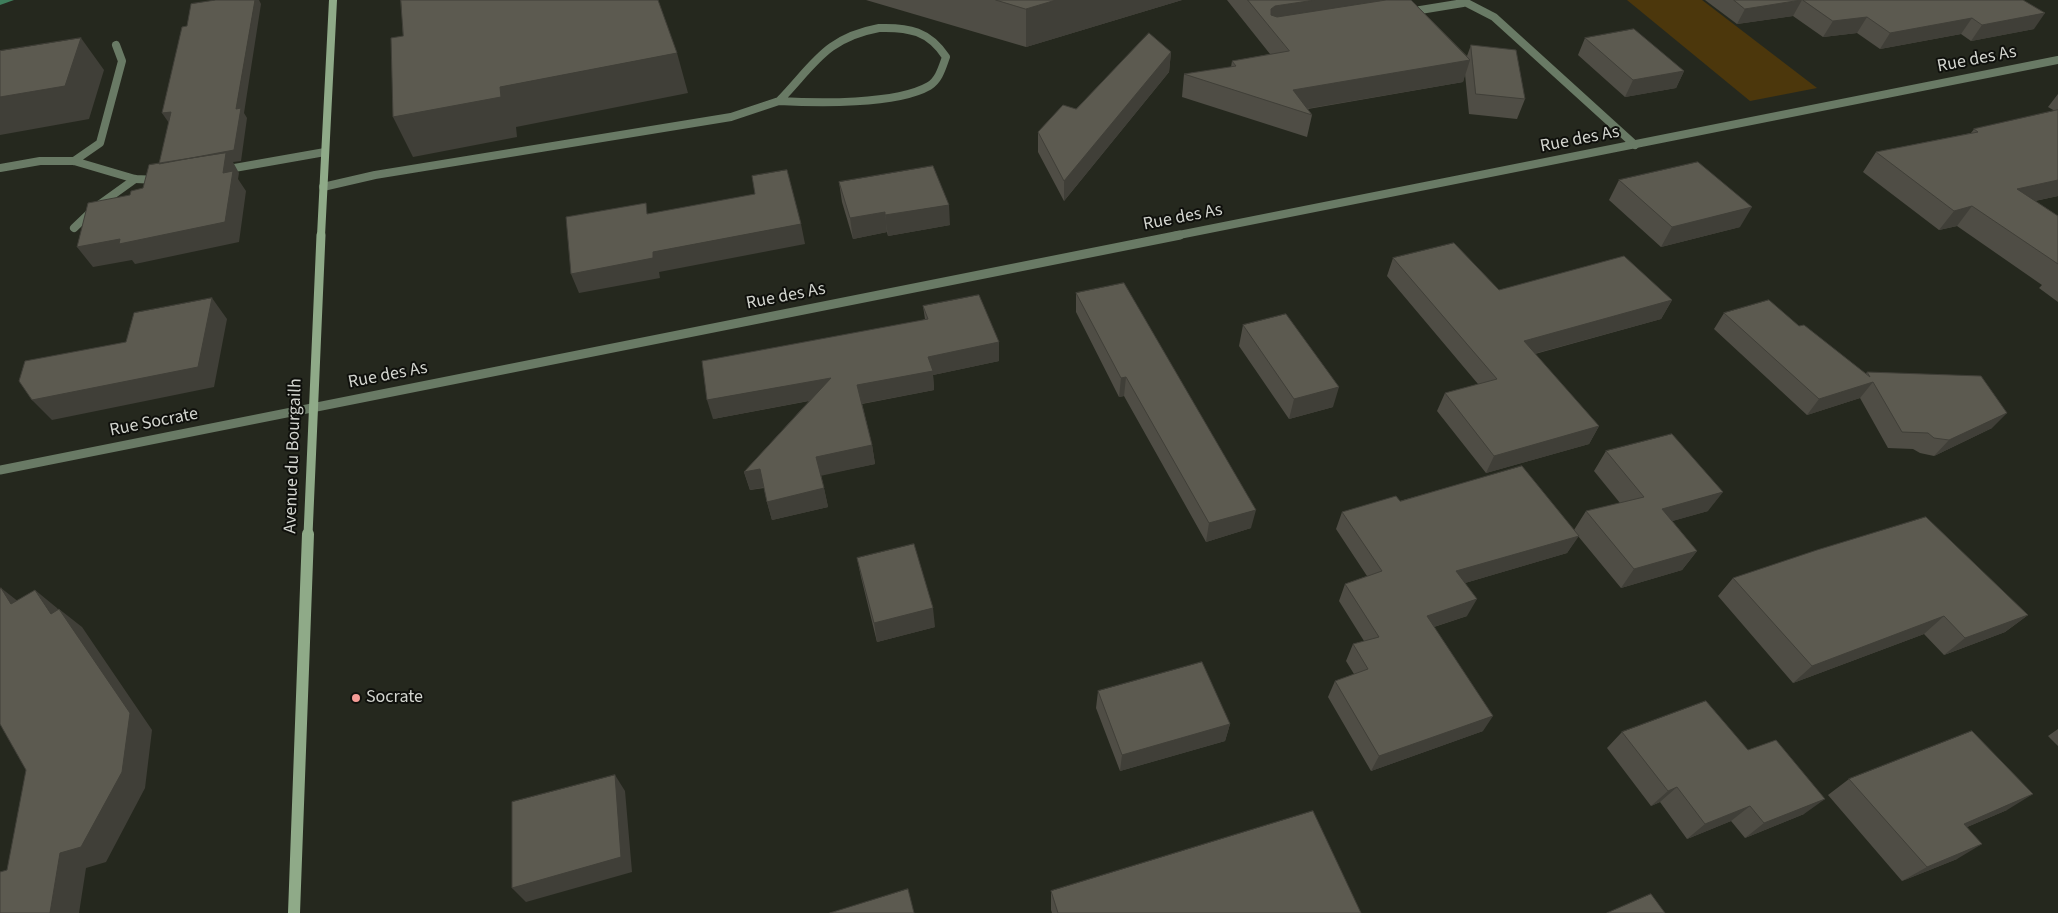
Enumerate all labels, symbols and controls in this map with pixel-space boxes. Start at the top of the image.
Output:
street label: Rue des As [1936,42,2018,78]
street label: Rue des As [1539,122,1621,158]
street label: Rue des As [1142,200,1224,236]
street label: Rue des As [745,279,827,315]
street label: Rue des As [347,358,429,394]
street label: Avenue du Bourgailh [280,378,308,534]
street label: Rue Socrate [108,404,200,442]
place label: Socrate [366,687,423,709]
marker: Socrate [350,692,362,704]

